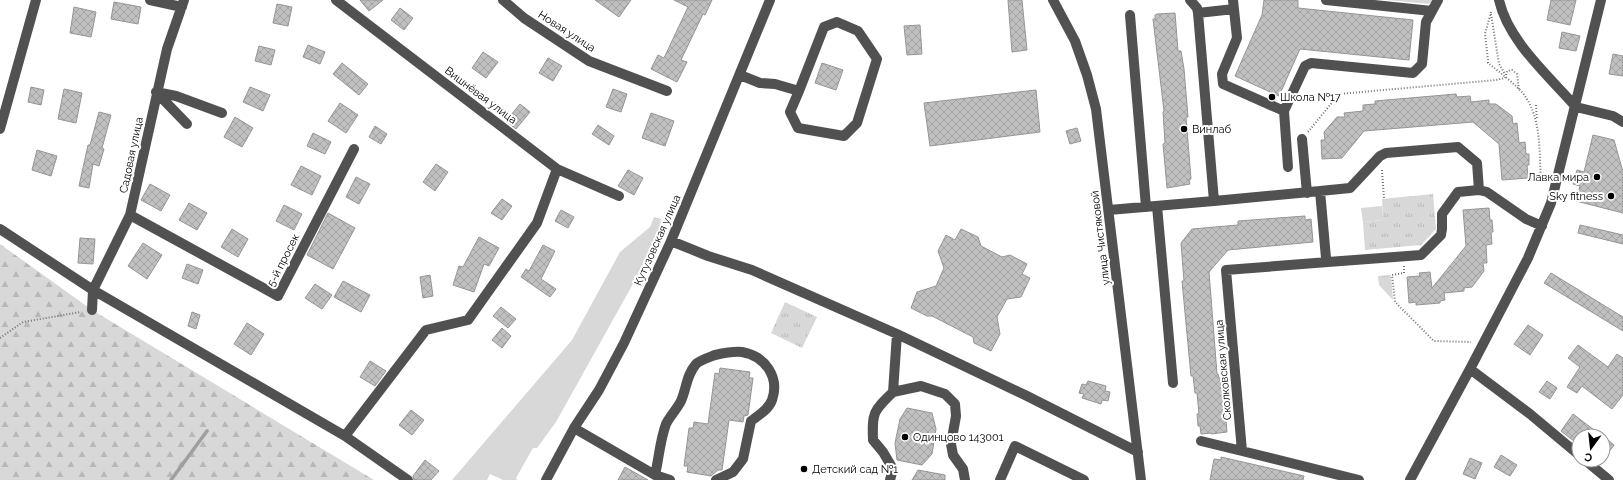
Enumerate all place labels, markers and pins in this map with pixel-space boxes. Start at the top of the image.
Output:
place label: Школа №17 [1280,91,1341,104]
marker: Школа №17 [1267,92,1277,102]
place label: Винлаб [1192,123,1232,136]
marker: Винлаб [1179,124,1189,134]
place label: Лавка мира [1528,171,1589,184]
marker: Лавка мира [1592,172,1602,182]
place label: Sky fitness [1549,190,1603,203]
marker: Sky fitness [1606,191,1616,201]
place label: Одинцово 143001 [913,431,1004,444]
marker: Одинцово 143001 [900,432,910,442]
place label: Детский сад №1 [812,463,898,476]
marker: Детский сад №1 [799,464,809,474]

